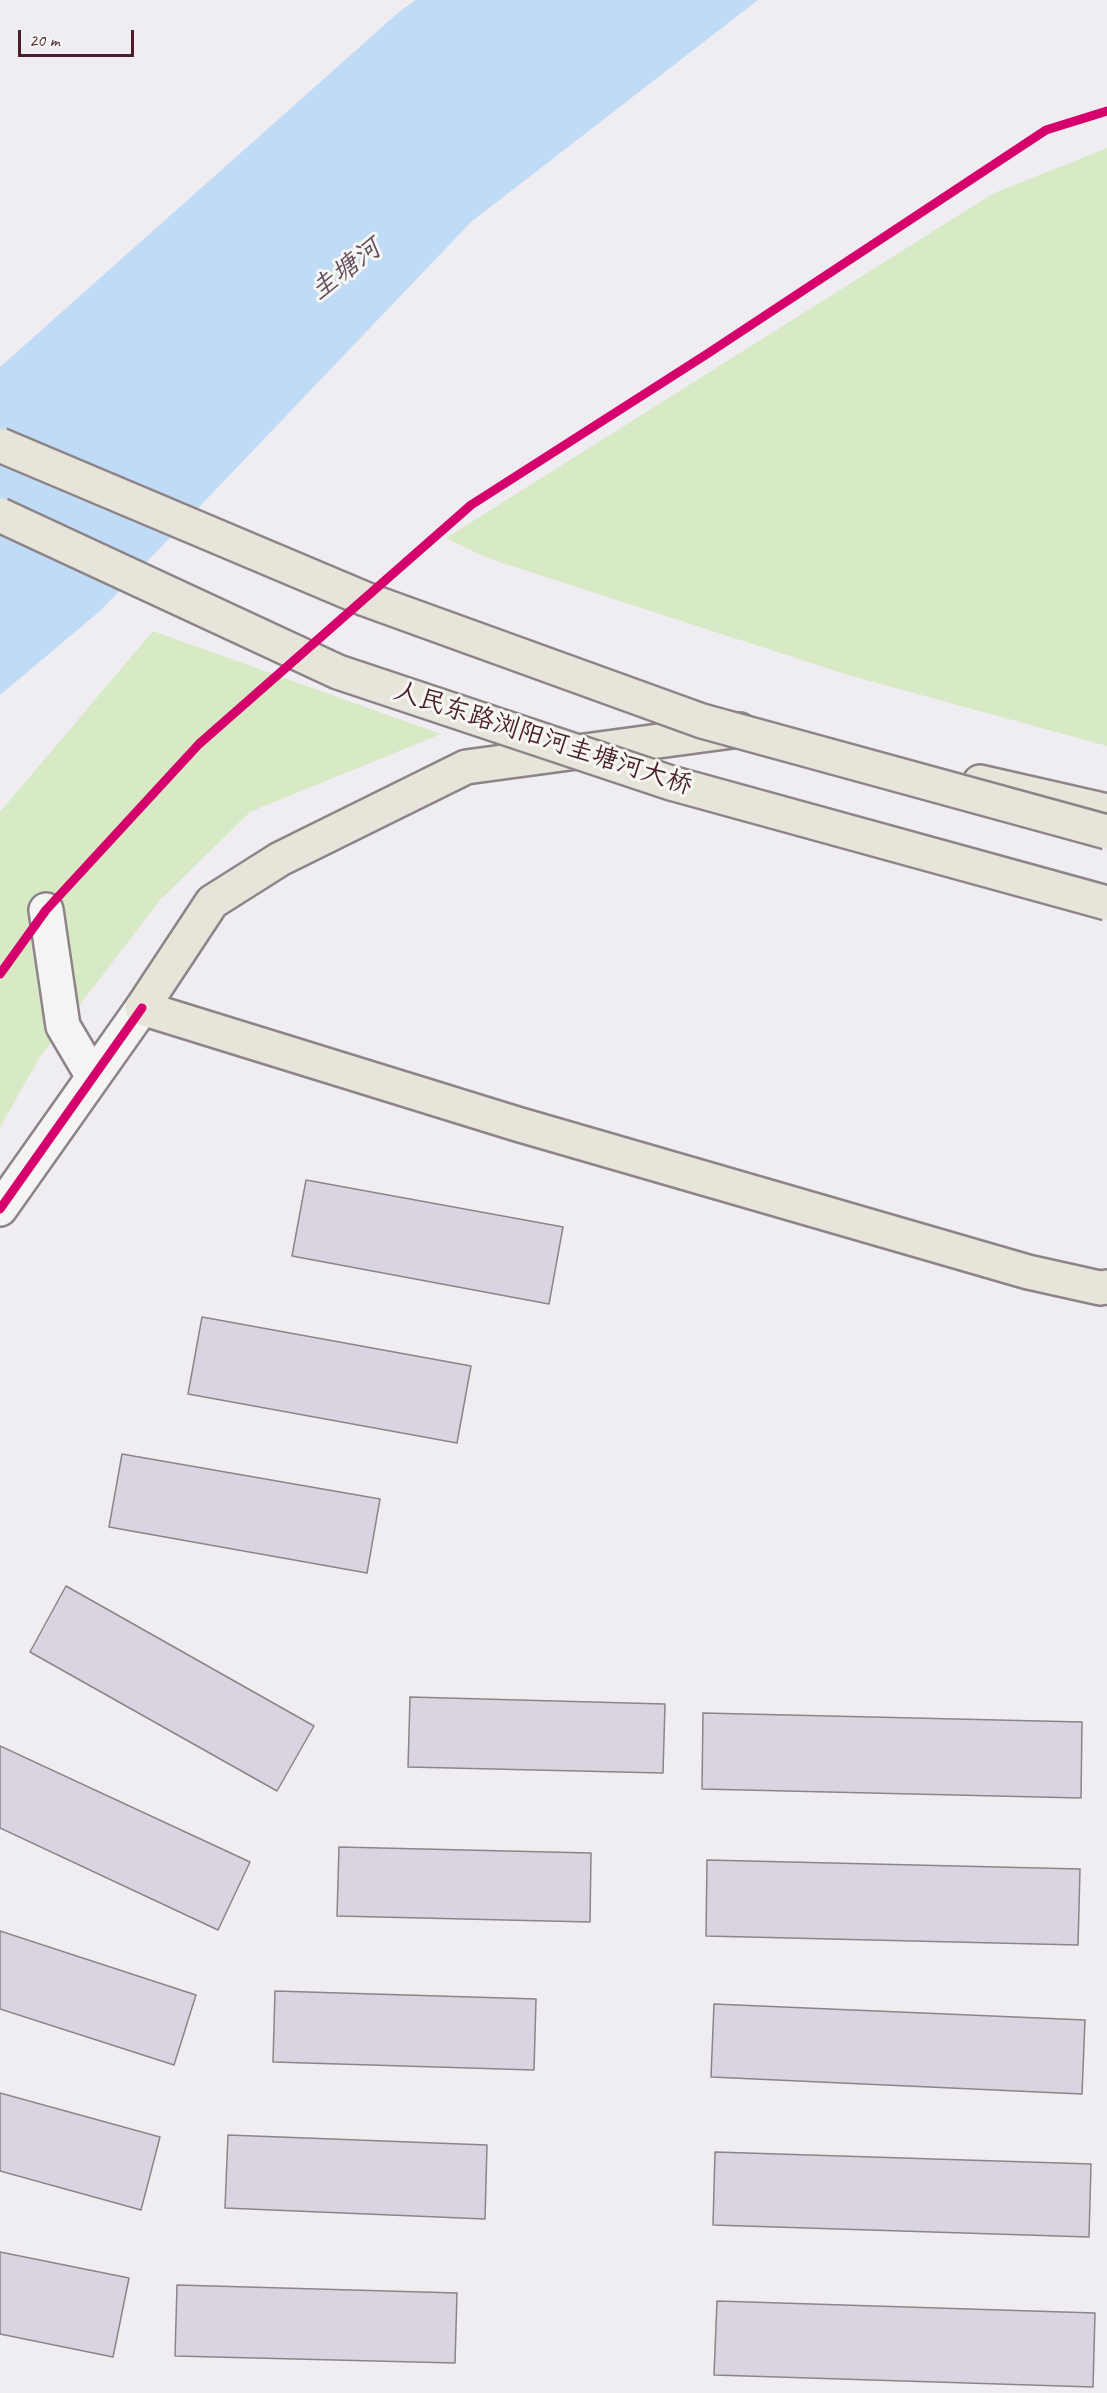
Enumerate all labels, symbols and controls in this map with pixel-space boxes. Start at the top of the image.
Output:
scale bar [21,18,136,56]
text: 20 m [29,29,60,51]
water label: 圭塘河 [304,233,388,307]
street label: 人民东路浏阳河圭塘河大桥 [390,676,696,802]

